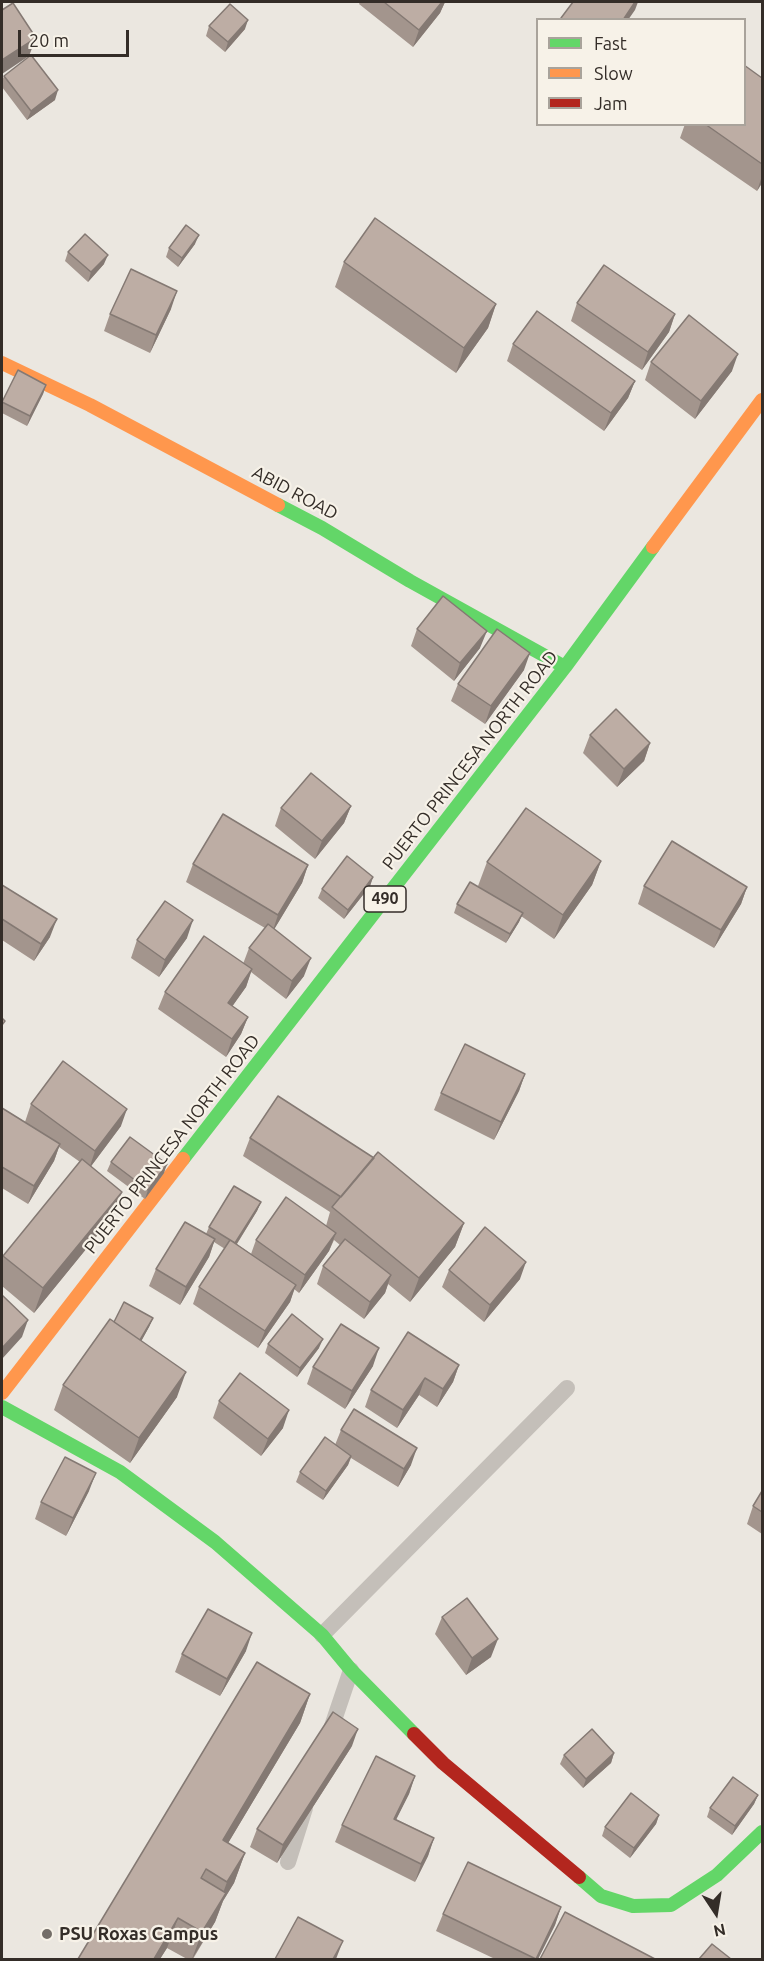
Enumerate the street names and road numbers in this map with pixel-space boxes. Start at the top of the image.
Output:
street label: ABID ROAD [248,461,342,525]
street label: PUERTO PRINCESA NORTH ROAD [378,646,562,874]
road number: 490 [364,886,406,912]
street label: PUERTO PRINCESA NORTH ROAD [80,1030,264,1258]

